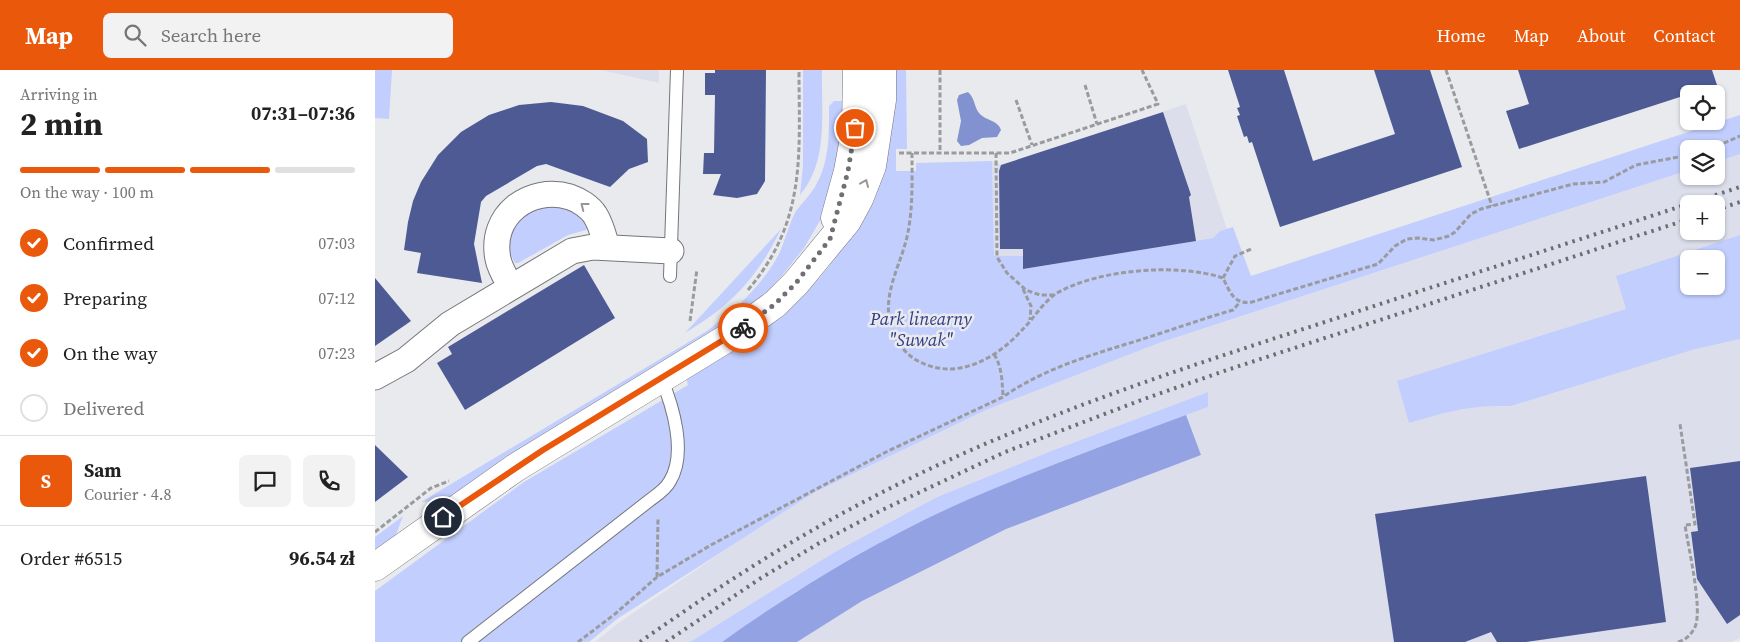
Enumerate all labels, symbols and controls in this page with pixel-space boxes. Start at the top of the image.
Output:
search box [103,13,453,58]
text: Map [25,19,73,52]
icon: search [121,21,149,49]
text: Search here [161,22,261,48]
text: Home [1437,23,1486,48]
text: Map [1514,23,1549,48]
text: About [1577,23,1625,48]
text: Contact [1653,23,1715,48]
text: Arriving in [20,83,98,105]
map controls [1680,85,1725,295]
button: locate [1680,85,1725,130]
text: 07:31–07:36 [251,100,355,126]
text: 2 min [20,102,103,146]
pin [834,107,876,149]
icon: bag [841,114,869,142]
button: layers [1680,140,1725,185]
one-way arrow [859,179,870,188]
text: On the way · 100 m [20,181,154,203]
button: + [1680,195,1725,240]
one-way arrow [581,202,590,211]
icon: check [20,229,48,257]
text: Confirmed [63,230,154,256]
text: 07:03 [318,232,355,254]
button: − [1680,250,1725,295]
icon: check [20,284,48,312]
text: Preparing [63,285,147,311]
text: 07:12 [318,287,355,309]
courier [718,303,768,353]
park label: Park linearny "Suwak" [869,306,972,352]
icon: bike [729,314,757,342]
icon: check [20,339,48,367]
text: On the way [63,340,158,366]
text: 07:23 [318,342,355,364]
text: Delivered [63,395,144,421]
button: chat [239,455,291,507]
button: phone [303,455,355,507]
text: Sam [84,457,122,483]
text: S [41,468,51,494]
text: Courier · 4.8 [84,483,172,505]
pin [422,496,464,538]
icon: home [429,503,457,531]
text: Order #6515 [20,545,122,571]
text: 96.54 zł [289,545,355,571]

